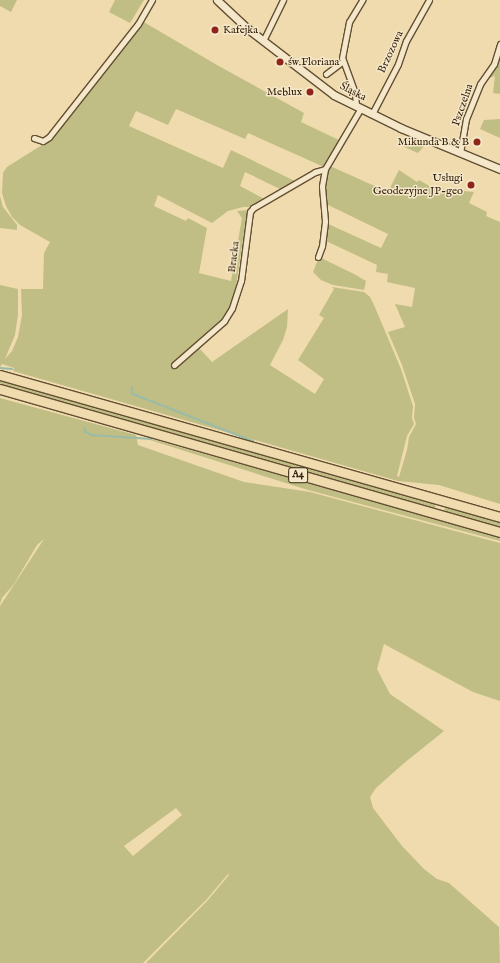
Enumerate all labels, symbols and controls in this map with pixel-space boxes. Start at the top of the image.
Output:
place label: Kafejka [223,23,258,37]
marker: Kafejka [210,25,220,35]
street label: Brzozowa [375,29,407,75]
place label: św.Floriana [288,55,339,69]
marker: św.Floriana [275,57,285,67]
street label: Śląska [338,80,368,104]
street label: Pszczelna [450,82,476,128]
place label: Meblux [267,85,302,99]
marker: Meblux [305,87,315,97]
place label: Mikunda B & B [398,135,469,149]
marker: Mikunda B & B [472,137,482,147]
place label: Usługi Geodezyjne JP-geo [373,172,463,198]
marker: Usługi Geodezyjne JP-geo [466,180,476,190]
street label: Bracka [226,241,242,273]
road number: A4 [288,467,308,483]

